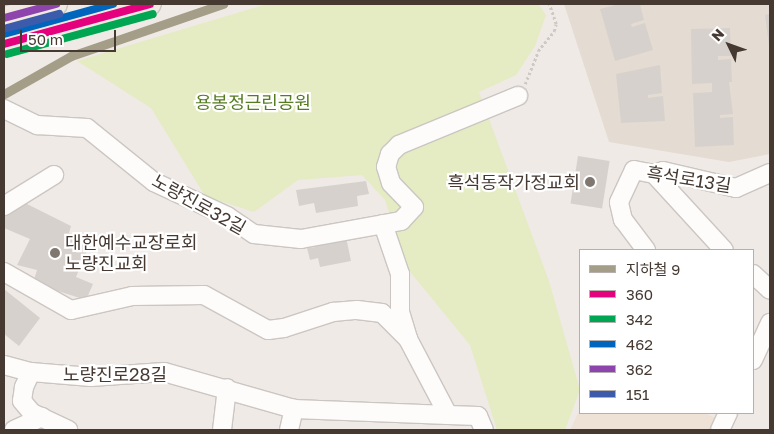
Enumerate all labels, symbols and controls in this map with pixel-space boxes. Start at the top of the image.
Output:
scale bar [22,20,119,52]
north arrow [704,20,754,70]
text: N [708,25,727,44]
text: 50 m [28,30,63,48]
park label: 용봉정근린공원 [195,91,311,113]
street label: 흑석로13길 [645,162,733,196]
street label: 노량진로32길 [148,169,250,239]
place label: 흑석동작가정교회 [448,171,580,193]
marker: 흑석동작가정교회 [584,176,596,188]
place label: 대한예수교장로회 노량진교회 [65,232,197,274]
marker: 대한예수교장로회 노량진교회 [49,247,61,259]
legend [579,249,754,414]
text: 지하철 9 [626,260,680,278]
text: 360 [626,285,653,303]
text: 342 [626,310,653,328]
text: 462 [626,335,653,353]
text: 362 [626,360,653,378]
street label: 노량진로28길 [63,363,167,385]
text: 151 [626,385,649,403]

